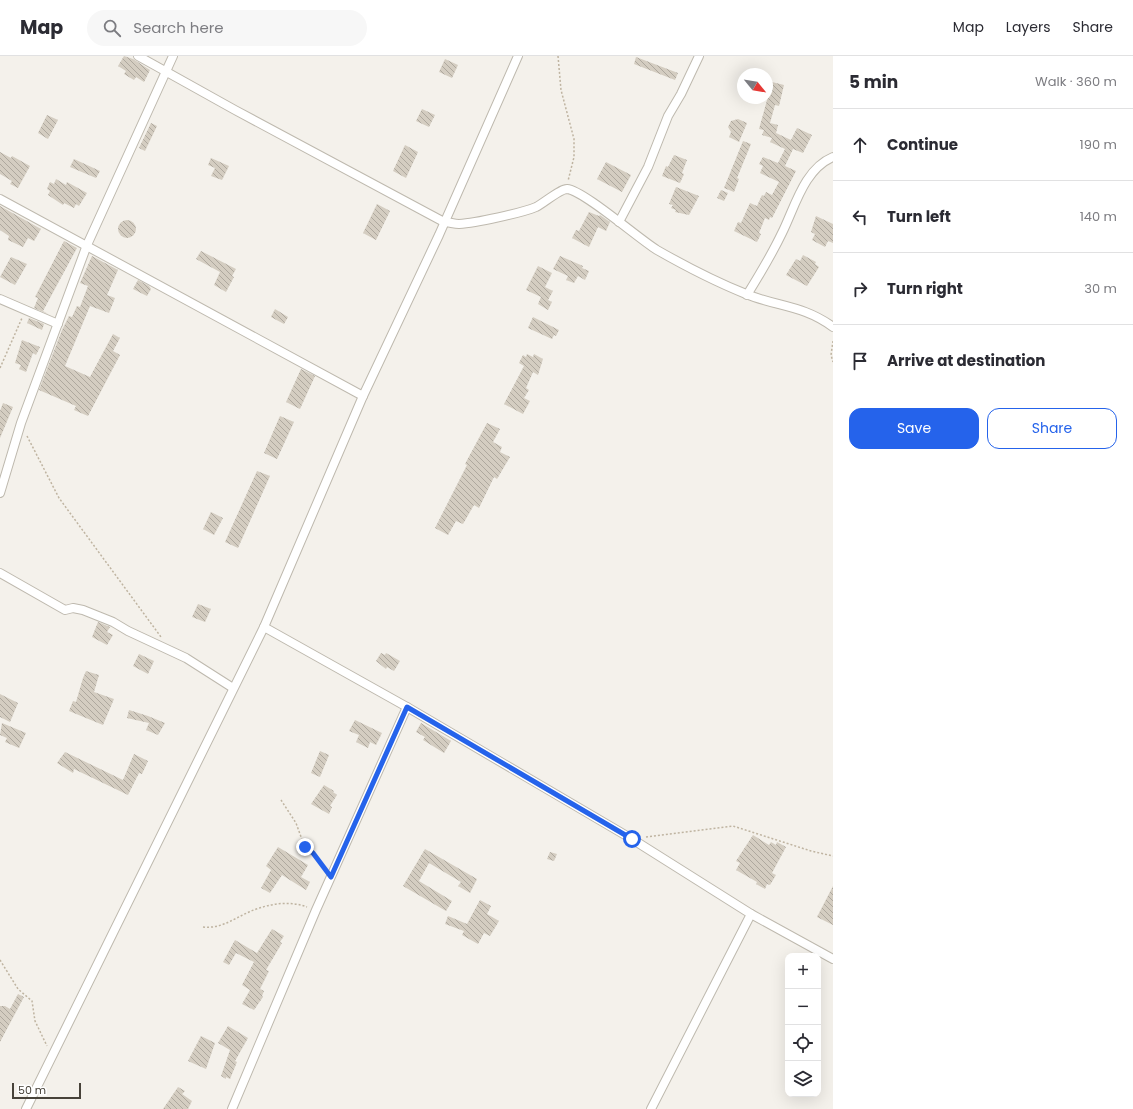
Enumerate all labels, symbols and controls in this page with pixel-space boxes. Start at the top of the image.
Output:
search box [87,10,367,46]
text: Map [20,14,63,41]
icon: search [101,17,123,39]
text: Search here [133,17,224,38]
text: Map [953,17,984,37]
text: Layers [1006,17,1050,37]
text: Share [1072,17,1113,37]
north arrow [737,68,773,104]
text: 5 min [849,70,898,94]
text: Walk · 360 m [1035,72,1117,91]
icon: ahead [849,134,871,156]
text: Continue [887,134,958,155]
text: 190 m [1080,135,1117,154]
icon: left [849,206,871,228]
text: Turn left [887,206,951,227]
text: 140 m [1080,207,1117,226]
icon: right [849,278,871,300]
text: Turn right [887,278,963,299]
text: 30 m [1084,279,1117,298]
icon: arrive [849,350,871,372]
text: Arrive at destination [887,350,1045,371]
button: Save [849,408,979,449]
button: Share [987,408,1117,449]
route start [623,830,641,848]
route end [296,838,314,856]
map controls [785,953,821,1097]
button: + [785,953,821,989]
button: − [785,989,821,1025]
button: locate [785,1025,821,1061]
button: layers [785,1061,821,1097]
scale bar [12,1081,81,1100]
text: 50 m [18,1082,46,1098]

